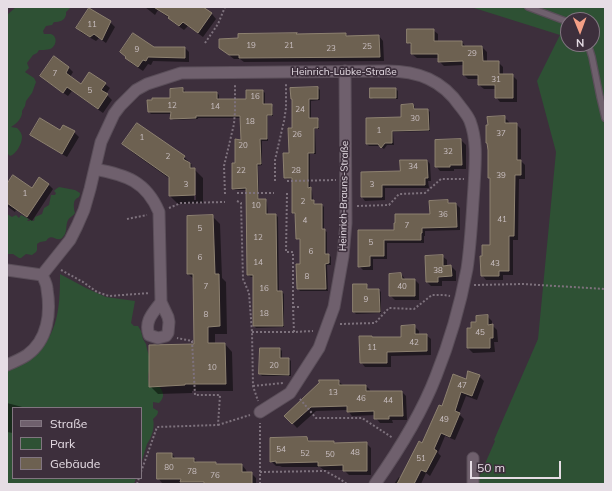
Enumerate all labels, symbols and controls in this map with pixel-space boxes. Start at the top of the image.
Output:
north arrow [560,12,600,52]
house number: 11 [87,20,97,30]
text: N [576,36,584,50]
house number: 19 [246,41,256,51]
house number: 21 [284,41,294,51]
house number: 25 [362,42,372,52]
house number: 23 [326,44,336,54]
house number: 9 [135,45,139,55]
house number: 29 [467,49,477,59]
street label: Heinrich-Lübke-Straße [291,66,397,78]
house number: 7 [53,69,57,79]
house number: 31 [491,75,501,85]
house number: 5 [88,86,92,96]
house number: 16 [250,92,260,102]
house number: 12 [167,101,177,111]
house number: 14 [210,102,220,112]
house number: 24 [295,105,305,115]
house number: 30 [410,114,420,124]
house number: 18 [245,117,255,127]
house number: 1 [377,126,381,136]
house number: 37 [496,129,506,139]
house number: 26 [292,130,302,140]
house number: 1 [140,133,144,143]
house number: 20 [238,141,248,151]
street label: Heinrich-Brauns-Straße [337,141,351,251]
house number: 32 [443,147,453,157]
house number: 2 [166,152,170,162]
house number: 34 [408,162,418,172]
house number: 22 [236,166,246,176]
house number: 28 [291,166,301,176]
house number: 39 [496,171,506,181]
house number: 3 [184,180,188,190]
house number: 3 [370,180,374,190]
house number: 1 [23,189,27,199]
house number: 2 [301,197,305,207]
house number: 10 [251,201,261,211]
house number: 36 [438,210,448,220]
house number: 41 [497,215,507,225]
house number: 4 [303,216,307,226]
house number: 7 [405,221,409,231]
house number: 5 [198,224,202,234]
house number: 12 [253,233,263,243]
house number: 5 [369,238,373,248]
house number: 6 [309,247,313,257]
house number: 6 [198,253,202,263]
house number: 14 [253,258,263,268]
house number: 43 [490,259,500,269]
house number: 38 [433,266,443,276]
house number: 8 [305,272,309,282]
house number: 7 [204,282,208,292]
house number: 40 [397,282,407,292]
house number: 16 [259,284,269,294]
house number: 9 [364,295,368,305]
house number: 18 [259,309,269,319]
house number: 8 [204,310,208,320]
house number: 45 [475,328,485,338]
house number: 42 [409,338,419,348]
house number: 11 [367,343,377,353]
house number: 20 [269,361,279,371]
house number: 10 [207,363,217,373]
house number: 47 [457,381,467,391]
house number: 13 [328,388,338,398]
house number: 46 [356,394,366,404]
house number: 44 [383,396,393,406]
legend [12,407,142,479]
house number: 49 [439,415,449,425]
text: Straße [50,416,87,431]
text: Park [50,436,75,451]
house number: 54 [276,445,286,455]
house number: 48 [350,448,360,458]
house number: 52 [300,449,310,459]
house number: 50 [325,450,335,460]
scale bar [472,453,563,479]
house number: 51 [416,454,426,464]
text: Gebäude [50,456,100,471]
text: 50 m [477,460,505,475]
house number: 80 [164,463,174,473]
house number: 78 [187,467,197,477]
house number: 76 [210,471,220,481]

